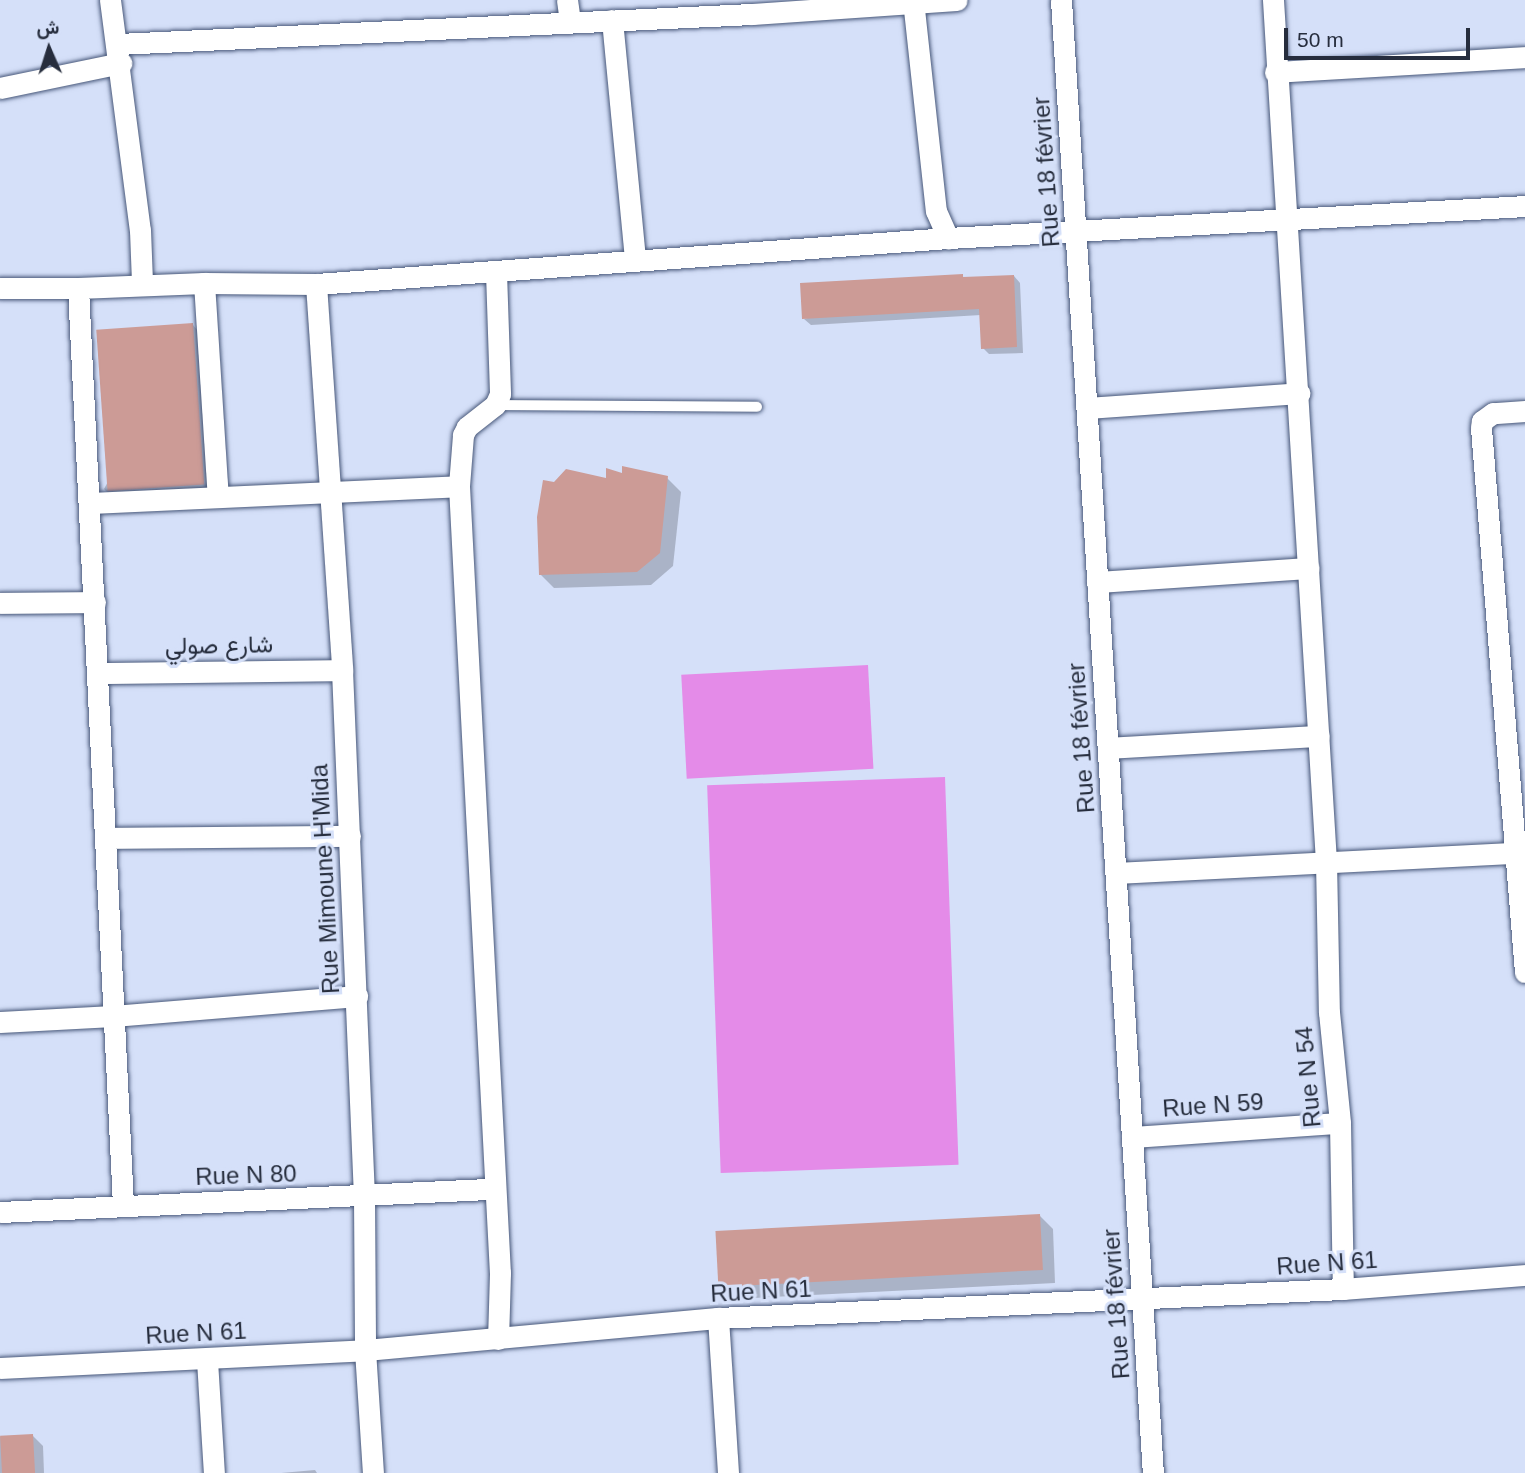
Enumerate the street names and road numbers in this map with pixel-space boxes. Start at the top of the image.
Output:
street label: Rue 18 février [1026,96,1066,248]
street label: شارع صولي [165,630,273,660]
street label: Rue 18 février [1061,662,1101,814]
street label: Rue Mimoune H'Mida [305,763,345,995]
street label: Rue N 54 [1289,1025,1327,1129]
street label: Rue N 59 [1161,1087,1265,1123]
street label: Rue N 80 [195,1159,297,1191]
street label: Rue 18 février [1096,1228,1136,1380]
street label: Rue N 61 [1275,1245,1379,1281]
street label: Rue N 61 [710,1274,812,1308]
street label: Rue N 61 [145,1316,247,1350]

